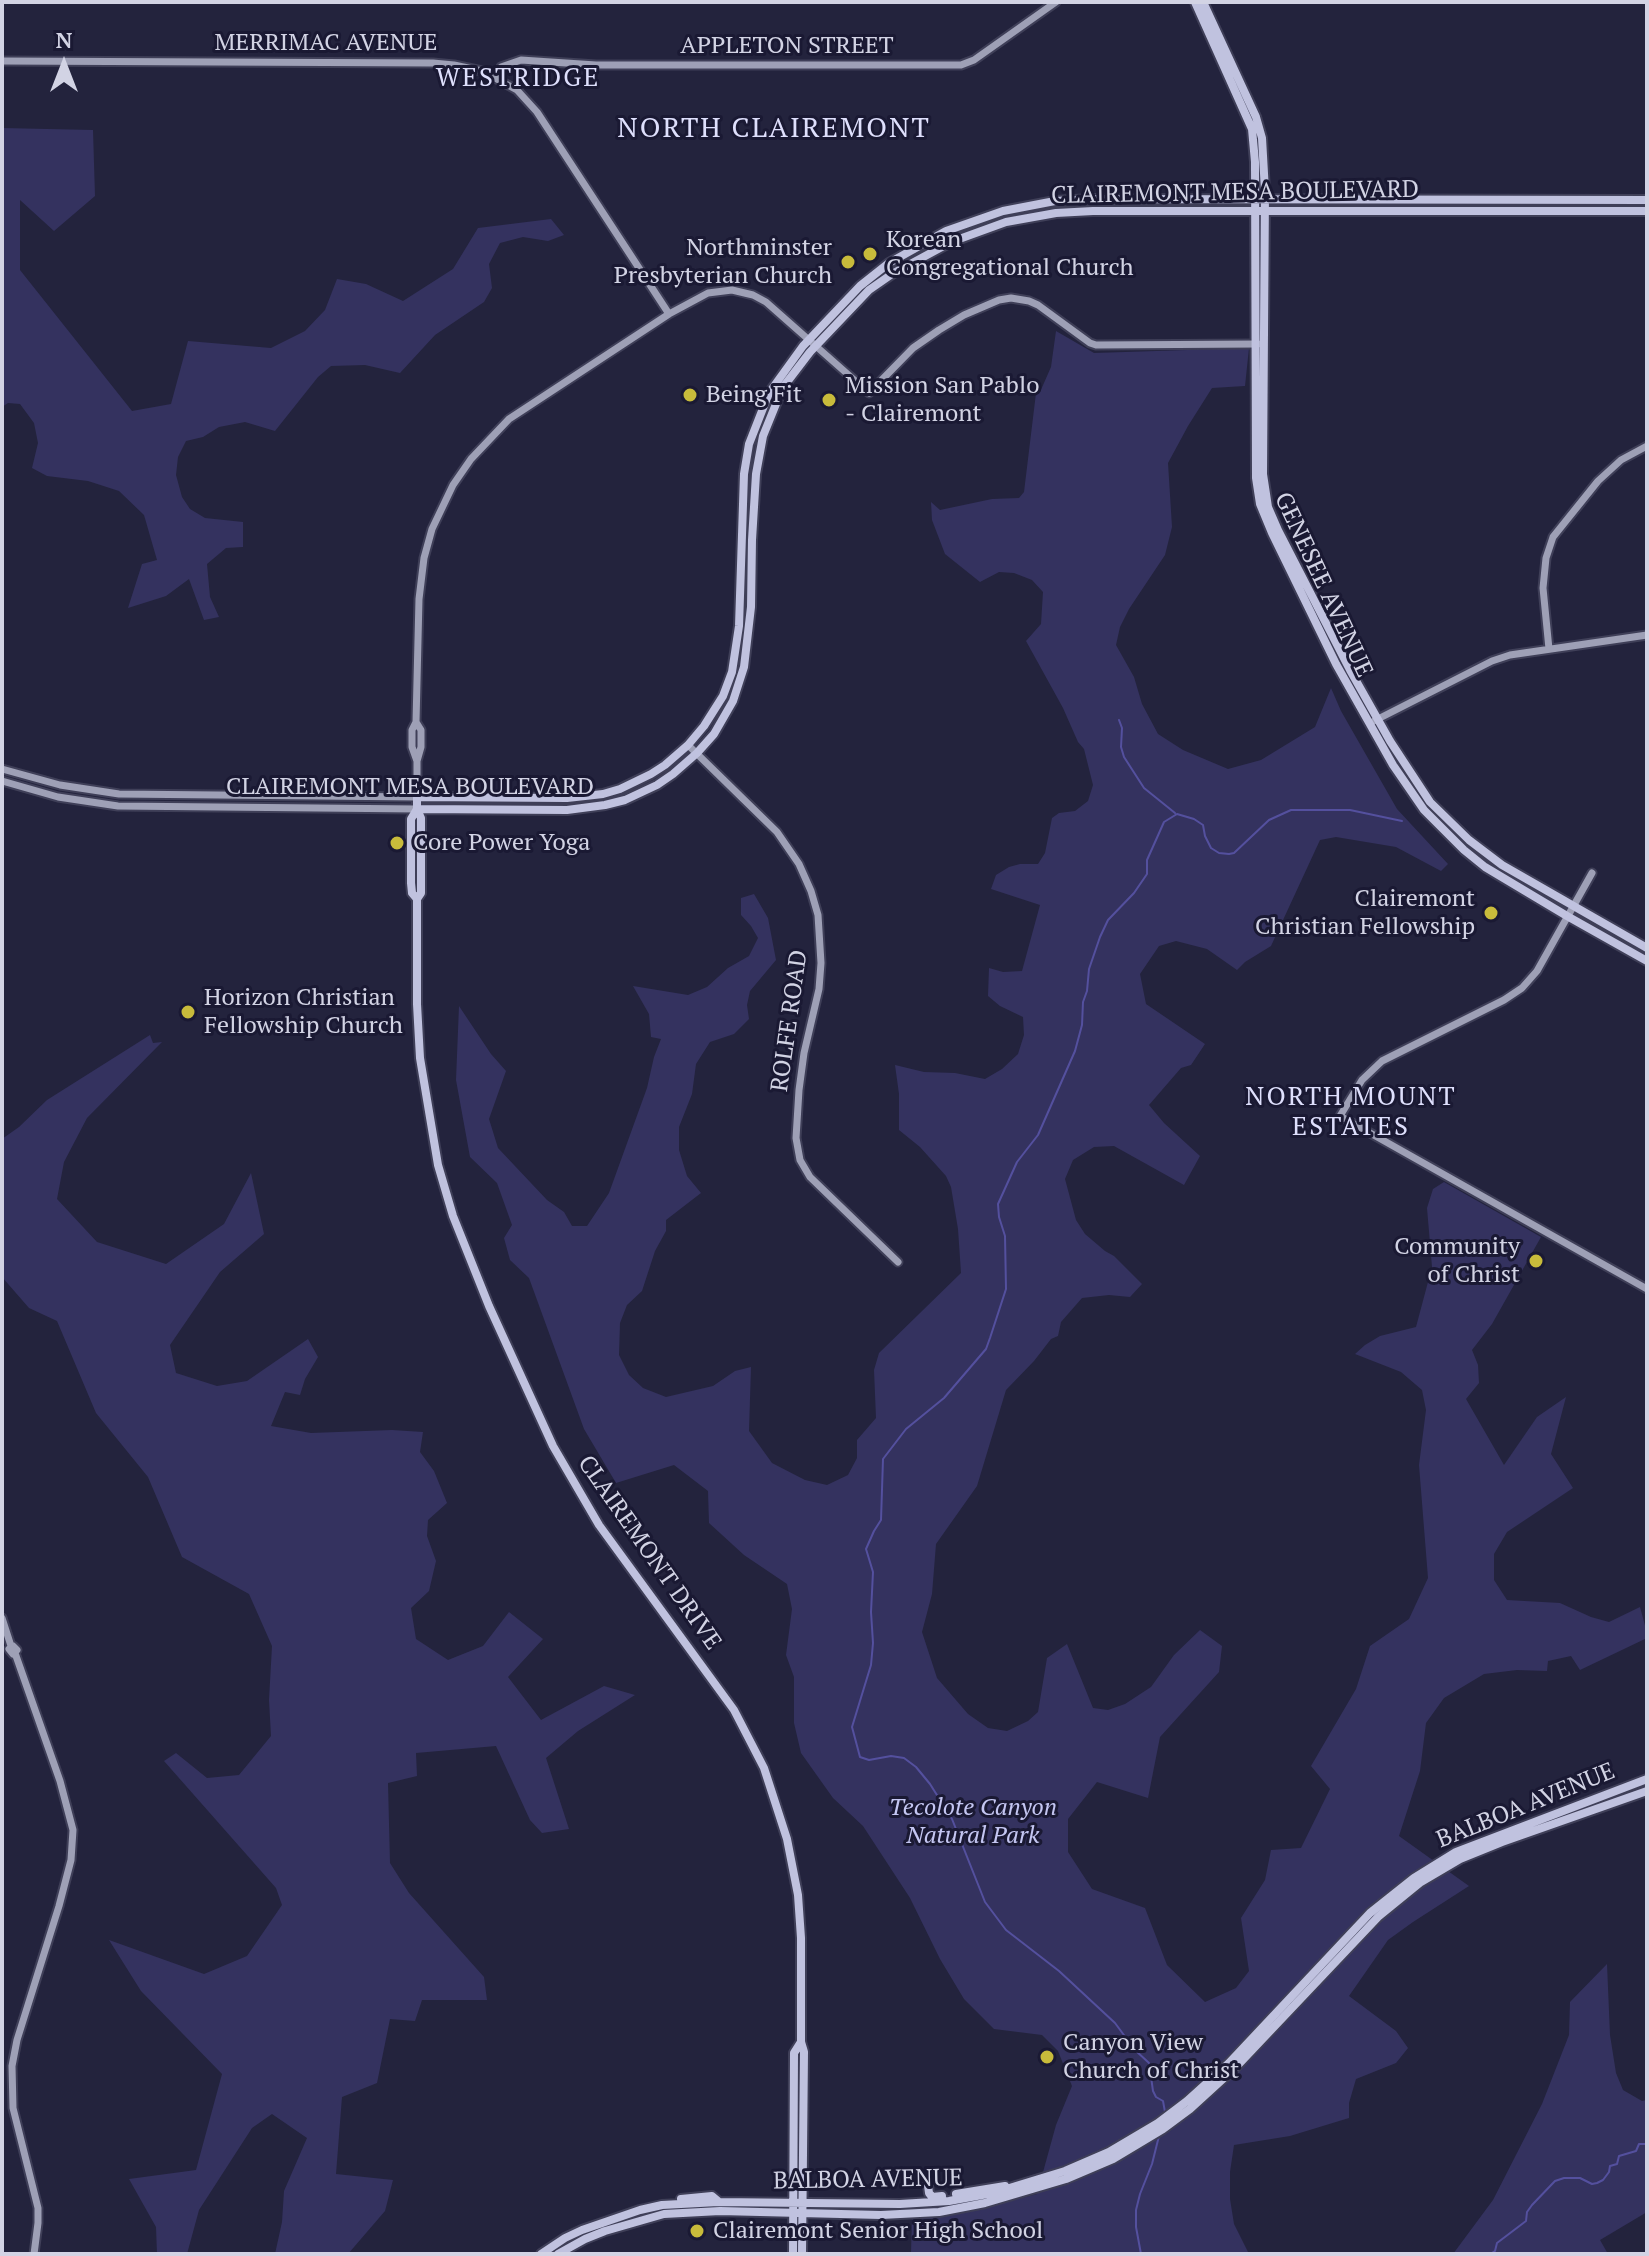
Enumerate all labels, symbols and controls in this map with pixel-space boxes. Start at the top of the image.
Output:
north arrow [24,24,104,104]
text: N [56,25,72,54]
street label: MERRIMAC AVENUE [215,29,437,57]
street label: APPLETON STREET [680,32,894,60]
district label: WESTRIDGE [436,63,600,95]
district label: NORTH CLAIREMONT [617,112,931,146]
street label: CLAIREMONT MESA BOULEVARD [1051,175,1419,211]
place label: Korean Congregational Church [886,226,1134,282]
place label: Northminster Presbyterian Church [614,234,832,290]
marker: Korean Congregational Church [861,245,879,263]
marker: Northminster Presbyterian Church [839,253,857,271]
place label: Mission San Pablo - Clairemont [845,372,1039,428]
place label: Being Fit [706,381,802,409]
marker: Being Fit [681,386,699,404]
marker: Mission San Pablo - Clairemont [820,391,838,409]
street label: GENESEE AVENUE [1268,488,1378,682]
street label: CLAIREMONT MESA BOULEVARD [226,773,594,801]
place label: Core Power Yoga [413,829,590,857]
marker: Core Power Yoga [388,834,406,852]
place label: Clairemont Christian Fellowship [1255,885,1475,941]
marker: Clairemont Christian Fellowship [1482,904,1500,922]
street label: ROLFE ROAD [766,948,814,1094]
place label: Horizon Christian Fellowship Church [204,984,403,1040]
marker: Horizon Christian Fellowship Church [179,1003,197,1021]
district label: NORTH MOUNT ESTATES [1245,1082,1457,1144]
place label: Community of Christ [1394,1233,1520,1289]
marker: Community of Christ [1527,1252,1545,1270]
street label: CLAIREMONT DRIVE [571,1450,727,1656]
street label: BALBOA AVENUE [1433,1757,1619,1855]
park label: Tecolote Canyon Natural Park [889,1794,1057,1850]
place label: Canyon View Church of Christ [1063,2029,1239,2085]
marker: Canyon View Church of Christ [1038,2048,1056,2066]
street label: BALBOA AVENUE [773,2164,963,2196]
place label: Clairemont Senior High School [713,2217,1043,2245]
marker: Clairemont Senior High School [688,2222,706,2240]

